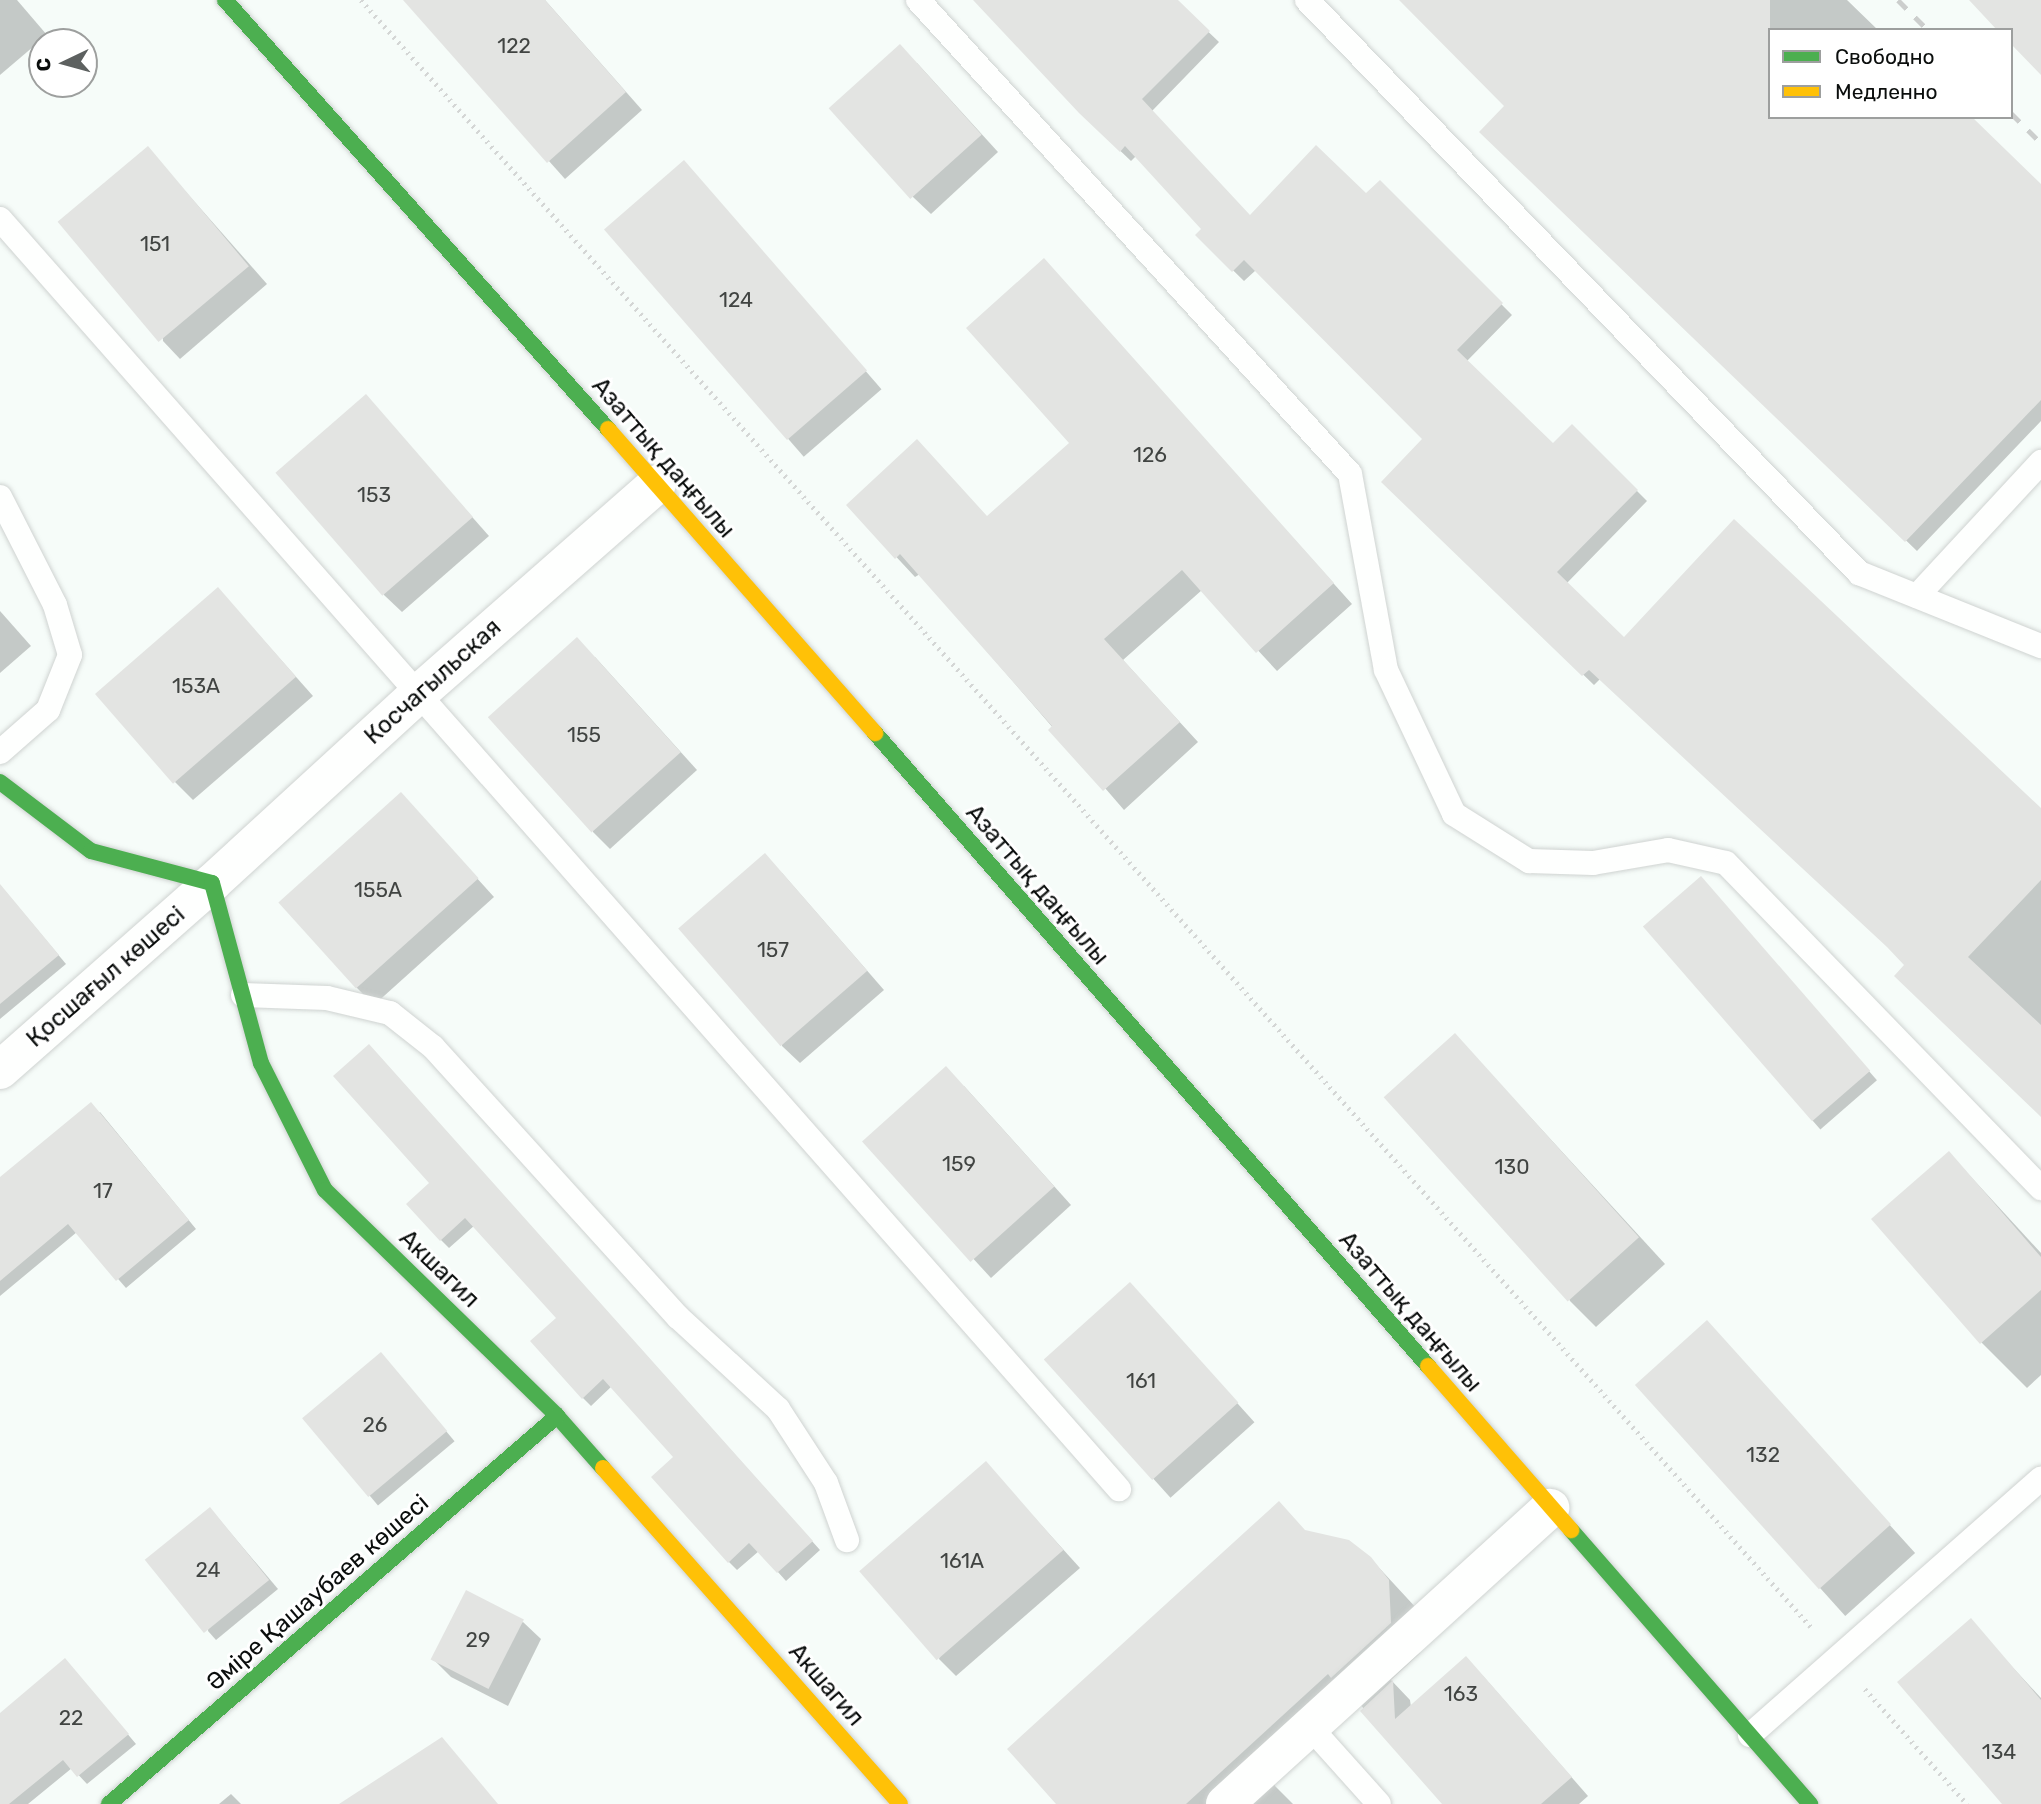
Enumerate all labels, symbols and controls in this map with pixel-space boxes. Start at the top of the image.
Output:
north arrow [28,28,98,98]
legend [1768,28,2013,119]
house number: 122 [497,33,531,59]
text: Свободно [1835,44,1935,69]
text: С [32,57,56,72]
text: Медленно [1835,79,1938,104]
house number: 151 [140,231,170,257]
house number: 124 [719,287,753,313]
street label: Азаттық даңғылы [586,372,740,544]
house number: 126 [1133,442,1167,468]
house number: 153 [357,482,391,508]
street label: Косчагыльская [359,613,507,751]
house number: 153А [172,673,220,699]
house number: 155 [567,722,601,748]
street label: Азаттық даңғылы [960,799,1114,971]
house number: 155А [354,877,402,903]
street label: Қосшағыл көшесі [21,900,191,1054]
house number: 157 [757,937,789,963]
house number: 159 [942,1151,976,1177]
house number: 130 [1495,1154,1529,1180]
house number: 17 [93,1178,113,1204]
street label: Акшагил [393,1224,485,1314]
street label: Азаттық даңғылы [1333,1226,1487,1398]
house number: 161 [1126,1368,1156,1394]
house number: 26 [363,1412,387,1438]
house number: 132 [1746,1442,1780,1468]
street label: Әміре Қашаубаев көшесі [201,1489,435,1697]
house number: 161А [940,1548,984,1574]
house number: 24 [195,1557,221,1583]
house number: 29 [466,1627,490,1653]
street label: Акшагил [782,1638,870,1732]
house number: 163 [1444,1681,1478,1707]
house number: 22 [59,1705,83,1731]
house number: 134 [1982,1739,2016,1765]

